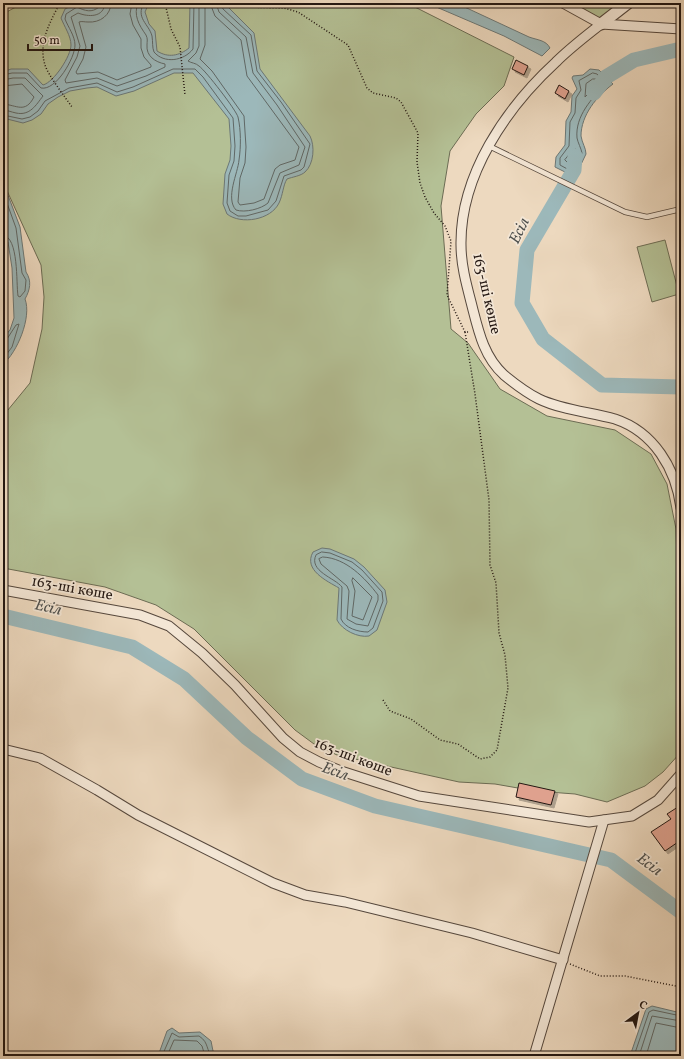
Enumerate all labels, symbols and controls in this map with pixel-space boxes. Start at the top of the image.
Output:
scale bar [28,26,92,52]
text: 50 m [34,33,60,49]
water label: Есіл [504,214,536,248]
street label: 163-ші көше [466,251,506,337]
street label: 163-ші көше [30,571,114,607]
water label: Есіл [32,594,64,622]
street label: 163-ші көше [311,733,395,783]
water label: Есіл [319,757,352,787]
water label: Есіл [632,848,667,882]
north arrow [618,993,658,1033]
text: С [636,998,649,1014]

